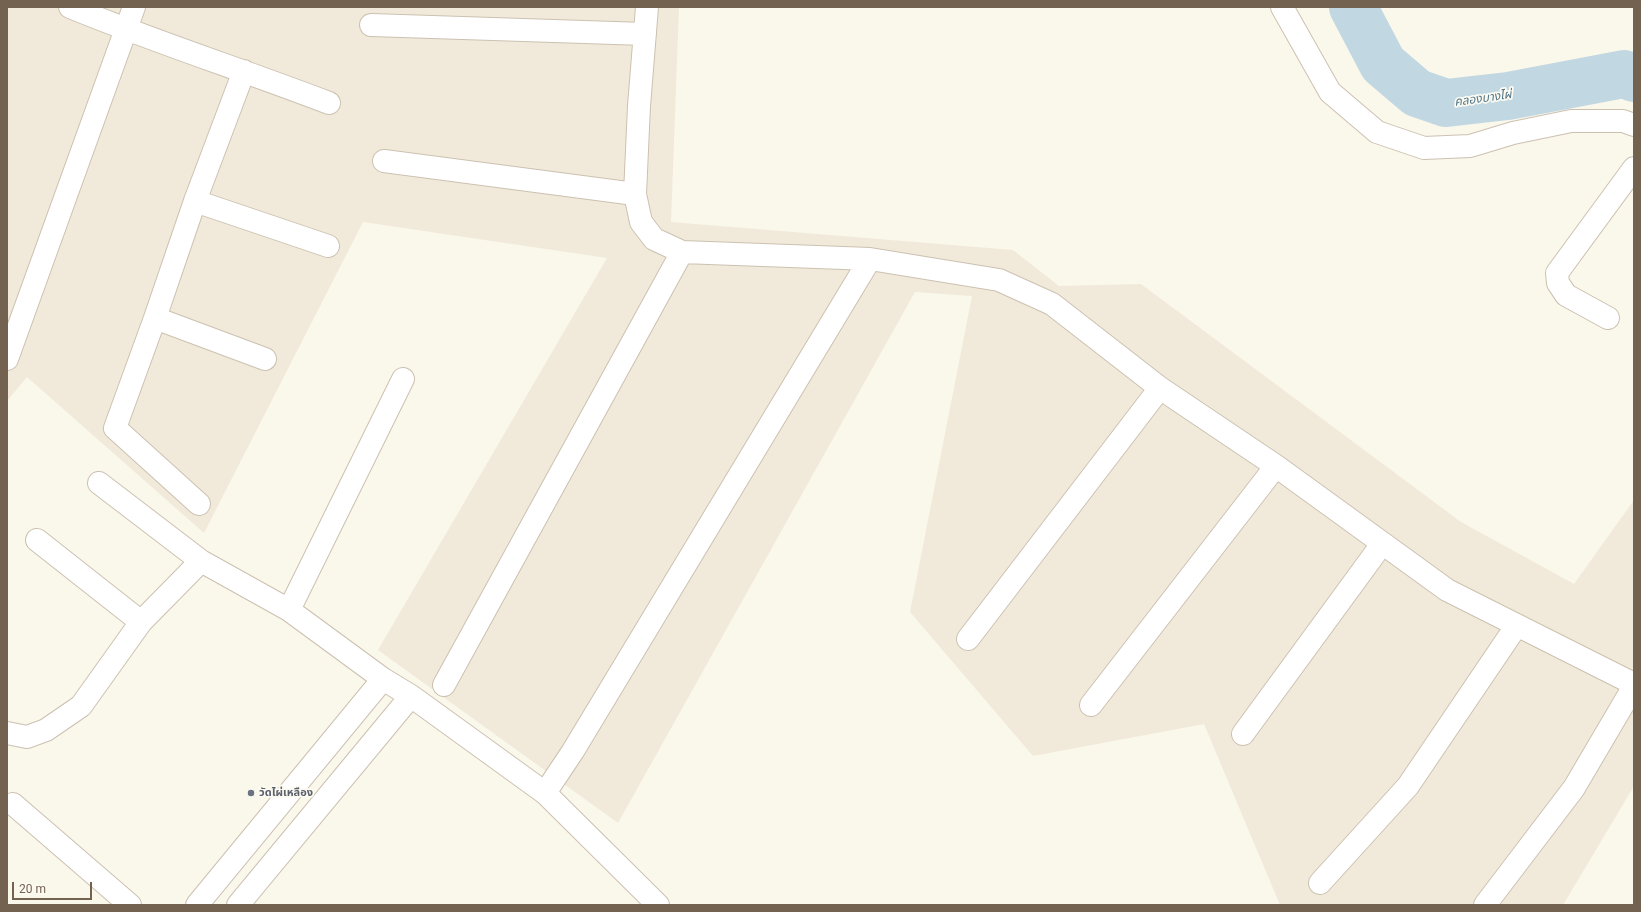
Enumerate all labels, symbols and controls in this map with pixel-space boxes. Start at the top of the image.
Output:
water label: คลองบางไผ่ [1454,88,1512,110]
place label: วัดไผ่เหลือง [259,786,313,800]
marker: วัดไผ่เหลือง [246,788,256,798]
scale bar [14,874,94,900]
text: 20 m [19,882,46,896]

